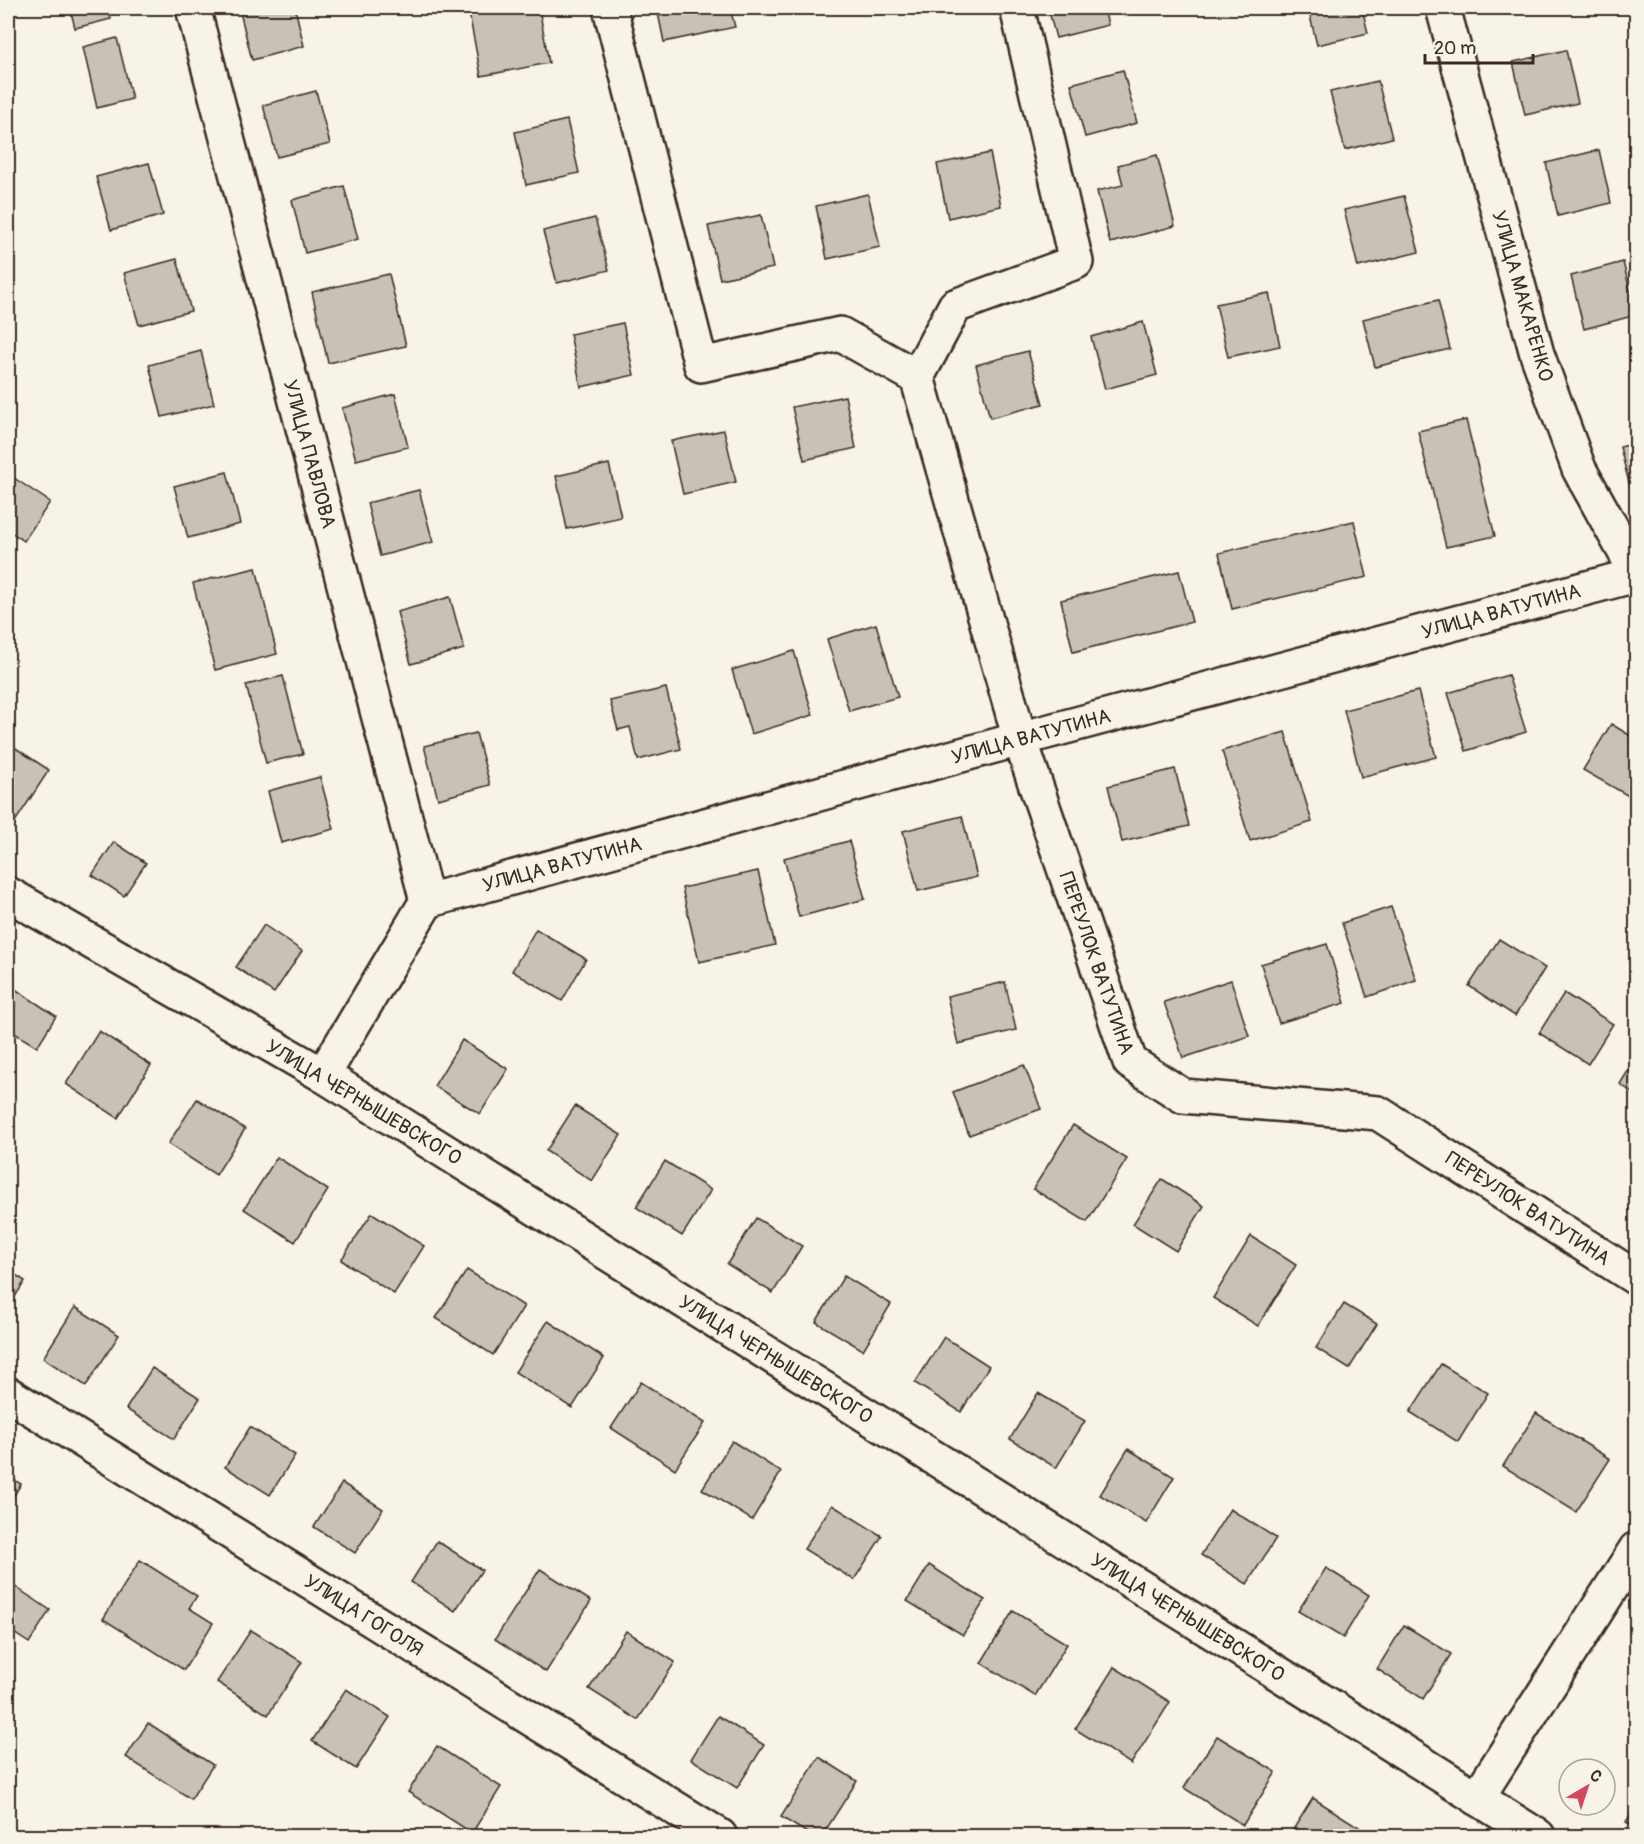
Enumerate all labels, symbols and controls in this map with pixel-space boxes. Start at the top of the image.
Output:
scale bar [1425,27,1533,65]
text: 20 m [1434,37,1476,60]
street label: УЛИЦА МАКАРЕНКО [1486,208,1559,384]
street label: УЛИЦА ПАВЛОВА [278,377,341,531]
street label: УЛИЦА ВАТУТИНА [1419,578,1583,645]
street label: УЛИЦА ВАТУТИНА [949,703,1113,770]
street label: УЛИЦА ВАТУТИНА [480,831,644,898]
street label: ПЕРЕУЛОК ВАТУТИНА [1054,869,1140,1058]
street label: УЛИЦА ЧЕРНЫШЕВСКОГО [261,1034,466,1171]
street label: ПЕРЕУЛОК ВАТУТИНА [1441,1146,1615,1271]
street label: УЛИЦА ЧЕРНЫШЕВСКОГО [674,1290,877,1429]
street label: УЛИЦА ЧЕРНЫШЕВСКОГО [1086,1548,1289,1687]
street label: УЛИЦА ГОГОЛЯ [300,1569,428,1662]
north arrow [1557,1757,1617,1817]
text: С [1586,1765,1606,1787]

